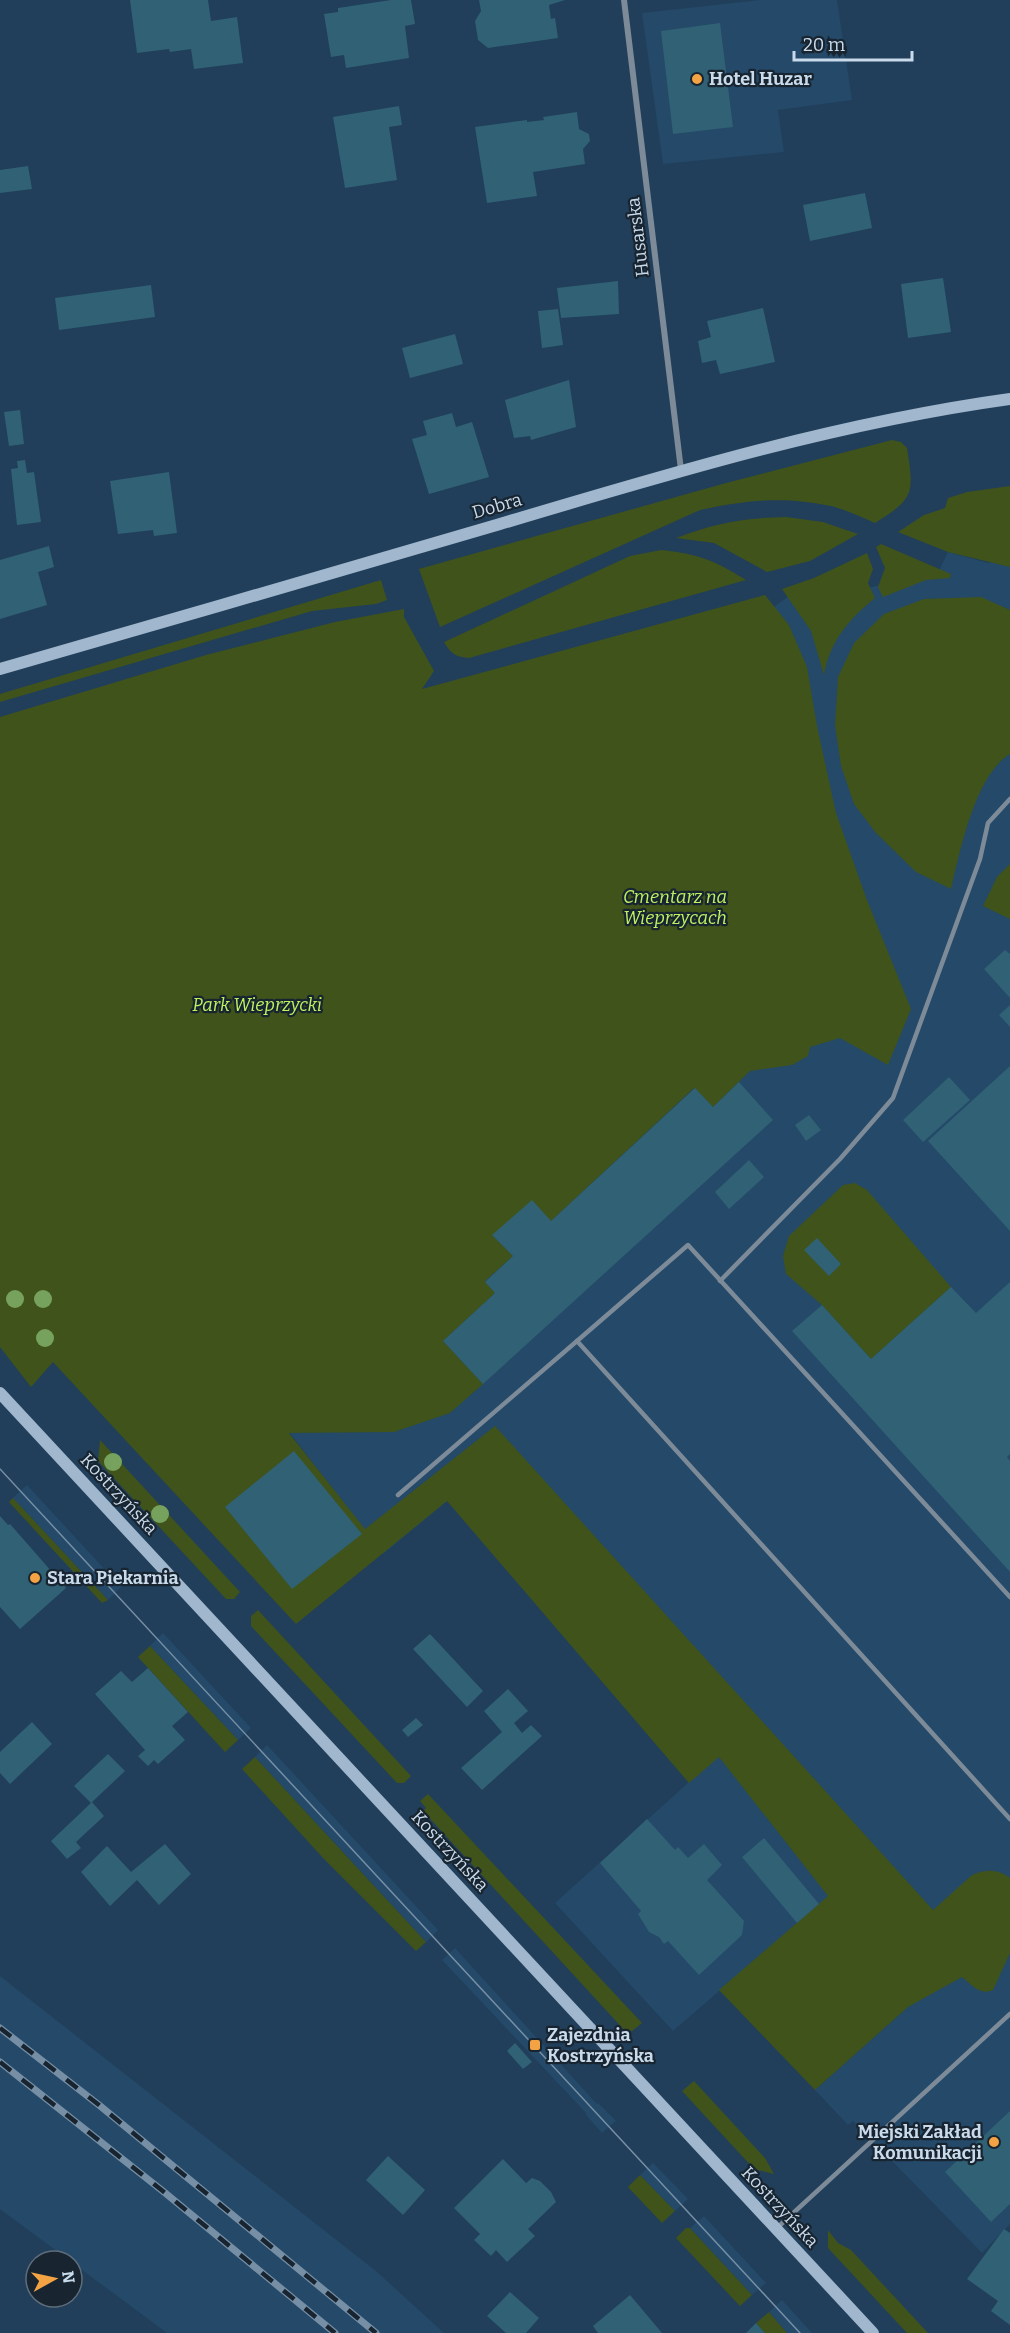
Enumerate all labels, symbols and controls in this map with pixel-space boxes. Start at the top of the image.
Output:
scale bar [794,24,912,62]
text: 20 m [803,34,845,56]
place label: Hotel Huzar [709,68,812,90]
marker: Hotel Huzar [690,72,704,86]
street label: Husarska [622,196,654,278]
street label: Dobra [470,488,525,524]
park label: Cmentarz na Wieprzycach [623,886,727,929]
park label: Park Wieprzycki [192,994,322,1016]
street label: Kostrzyńska [76,1449,162,1539]
place label: Stara Piekarnia [47,1567,179,1589]
marker: Stara Piekarnia [28,1571,42,1585]
street label: Kostrzyńska [407,1806,493,1896]
place label: Zajezdnia Kostrzyńska [547,2024,654,2067]
marker: Zajezdnia Kostrzyńska [528,2038,542,2052]
place label: Miejski Zakład Komunikacji [858,2121,982,2164]
marker: Miejski Zakład Komunikacji [987,2135,1001,2149]
street label: Kostrzyńska [737,2162,823,2252]
north arrow [24,2249,84,2309]
text: N [58,2270,79,2284]

